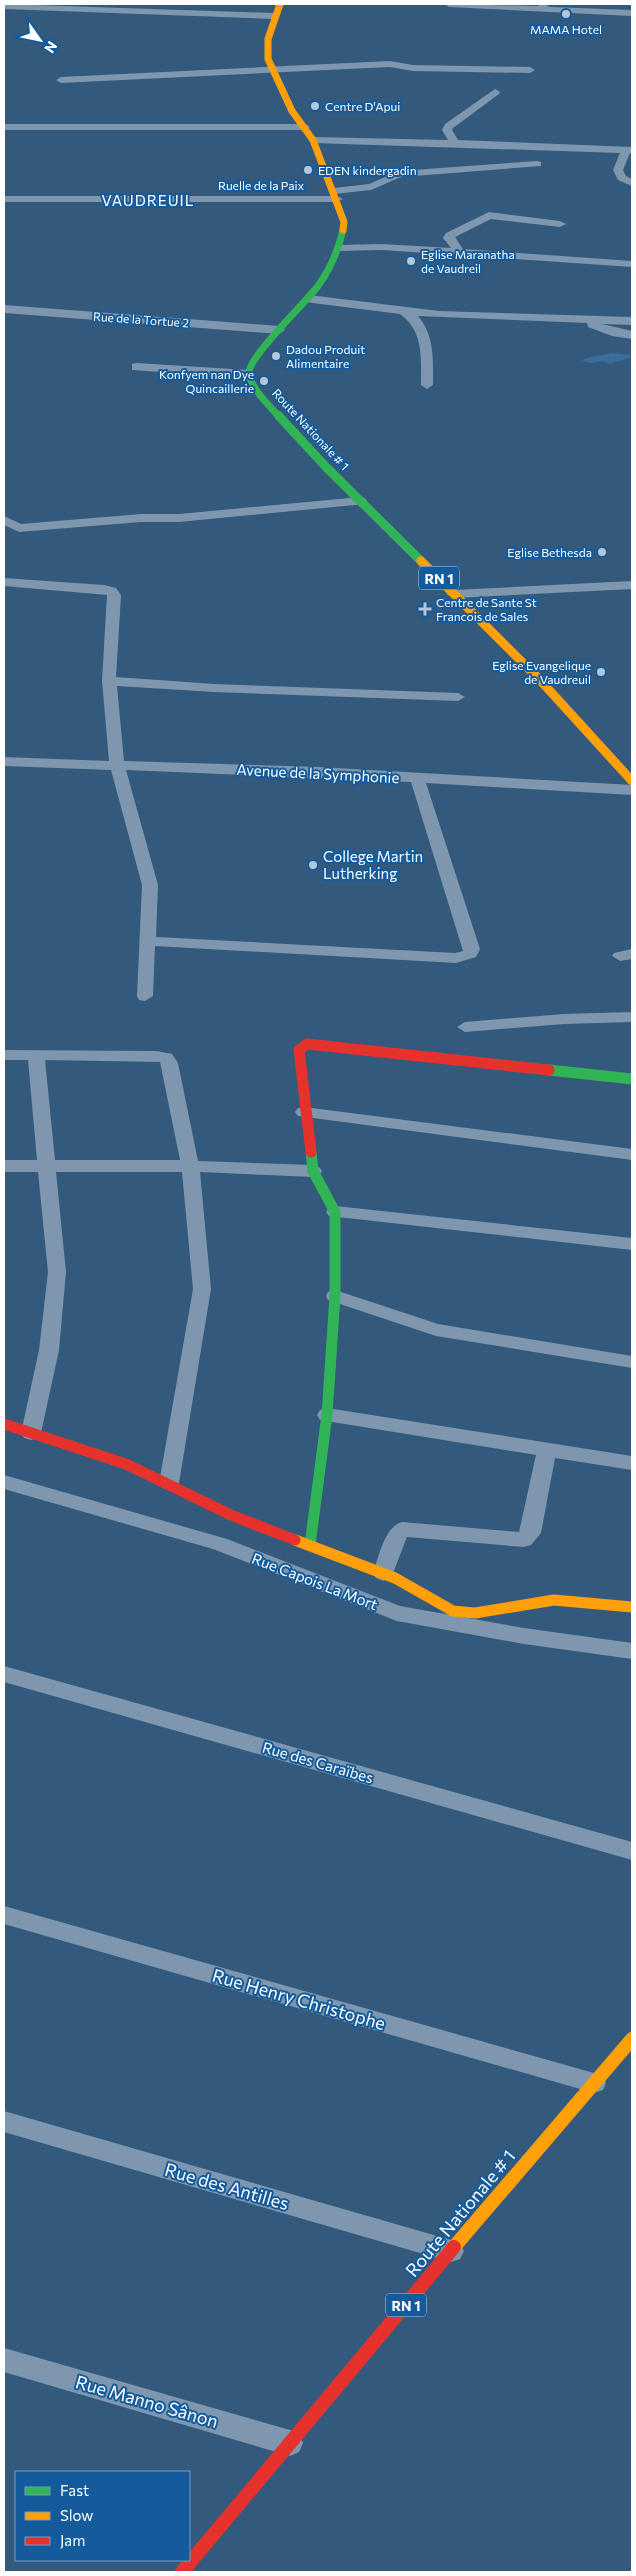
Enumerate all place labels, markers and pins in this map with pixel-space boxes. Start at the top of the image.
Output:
marker: MAMA Hotel [560,8,572,20]
place label: MAMA Hotel [530,22,602,36]
place label: Centre D'Apui [325,99,400,113]
marker: Centre D'Apui [309,100,321,112]
place label: EDEN kindergadin [318,163,417,177]
marker: EDEN kindergadin [302,164,314,176]
place label: Eglise Maranatha de Vaudreil [421,247,515,275]
marker: Eglise Maranatha de Vaudreil [405,255,417,267]
place label: Dadou Produit Alimentaire [286,342,365,370]
marker: Dadou Produit Alimentaire [270,350,282,362]
place label: Konfyem nan Dye Quincaillerie [159,367,254,395]
marker: Konfyem nan Dye Quincaillerie [258,375,270,387]
place label: Eglise Bethesda [507,545,592,559]
marker: Eglise Bethesda [596,546,608,558]
place label: Centre de Sante St Francois de Sales [436,595,537,623]
marker: Centre de Sante St Francois de Sales [418,602,432,616]
place label: Eglise Evangelique de Vaudreuil [492,658,591,686]
marker: Eglise Evangelique de Vaudreuil [595,666,607,678]
place label: College Martin Lutherking [323,847,423,882]
marker: College Martin Lutherking [307,859,319,871]

